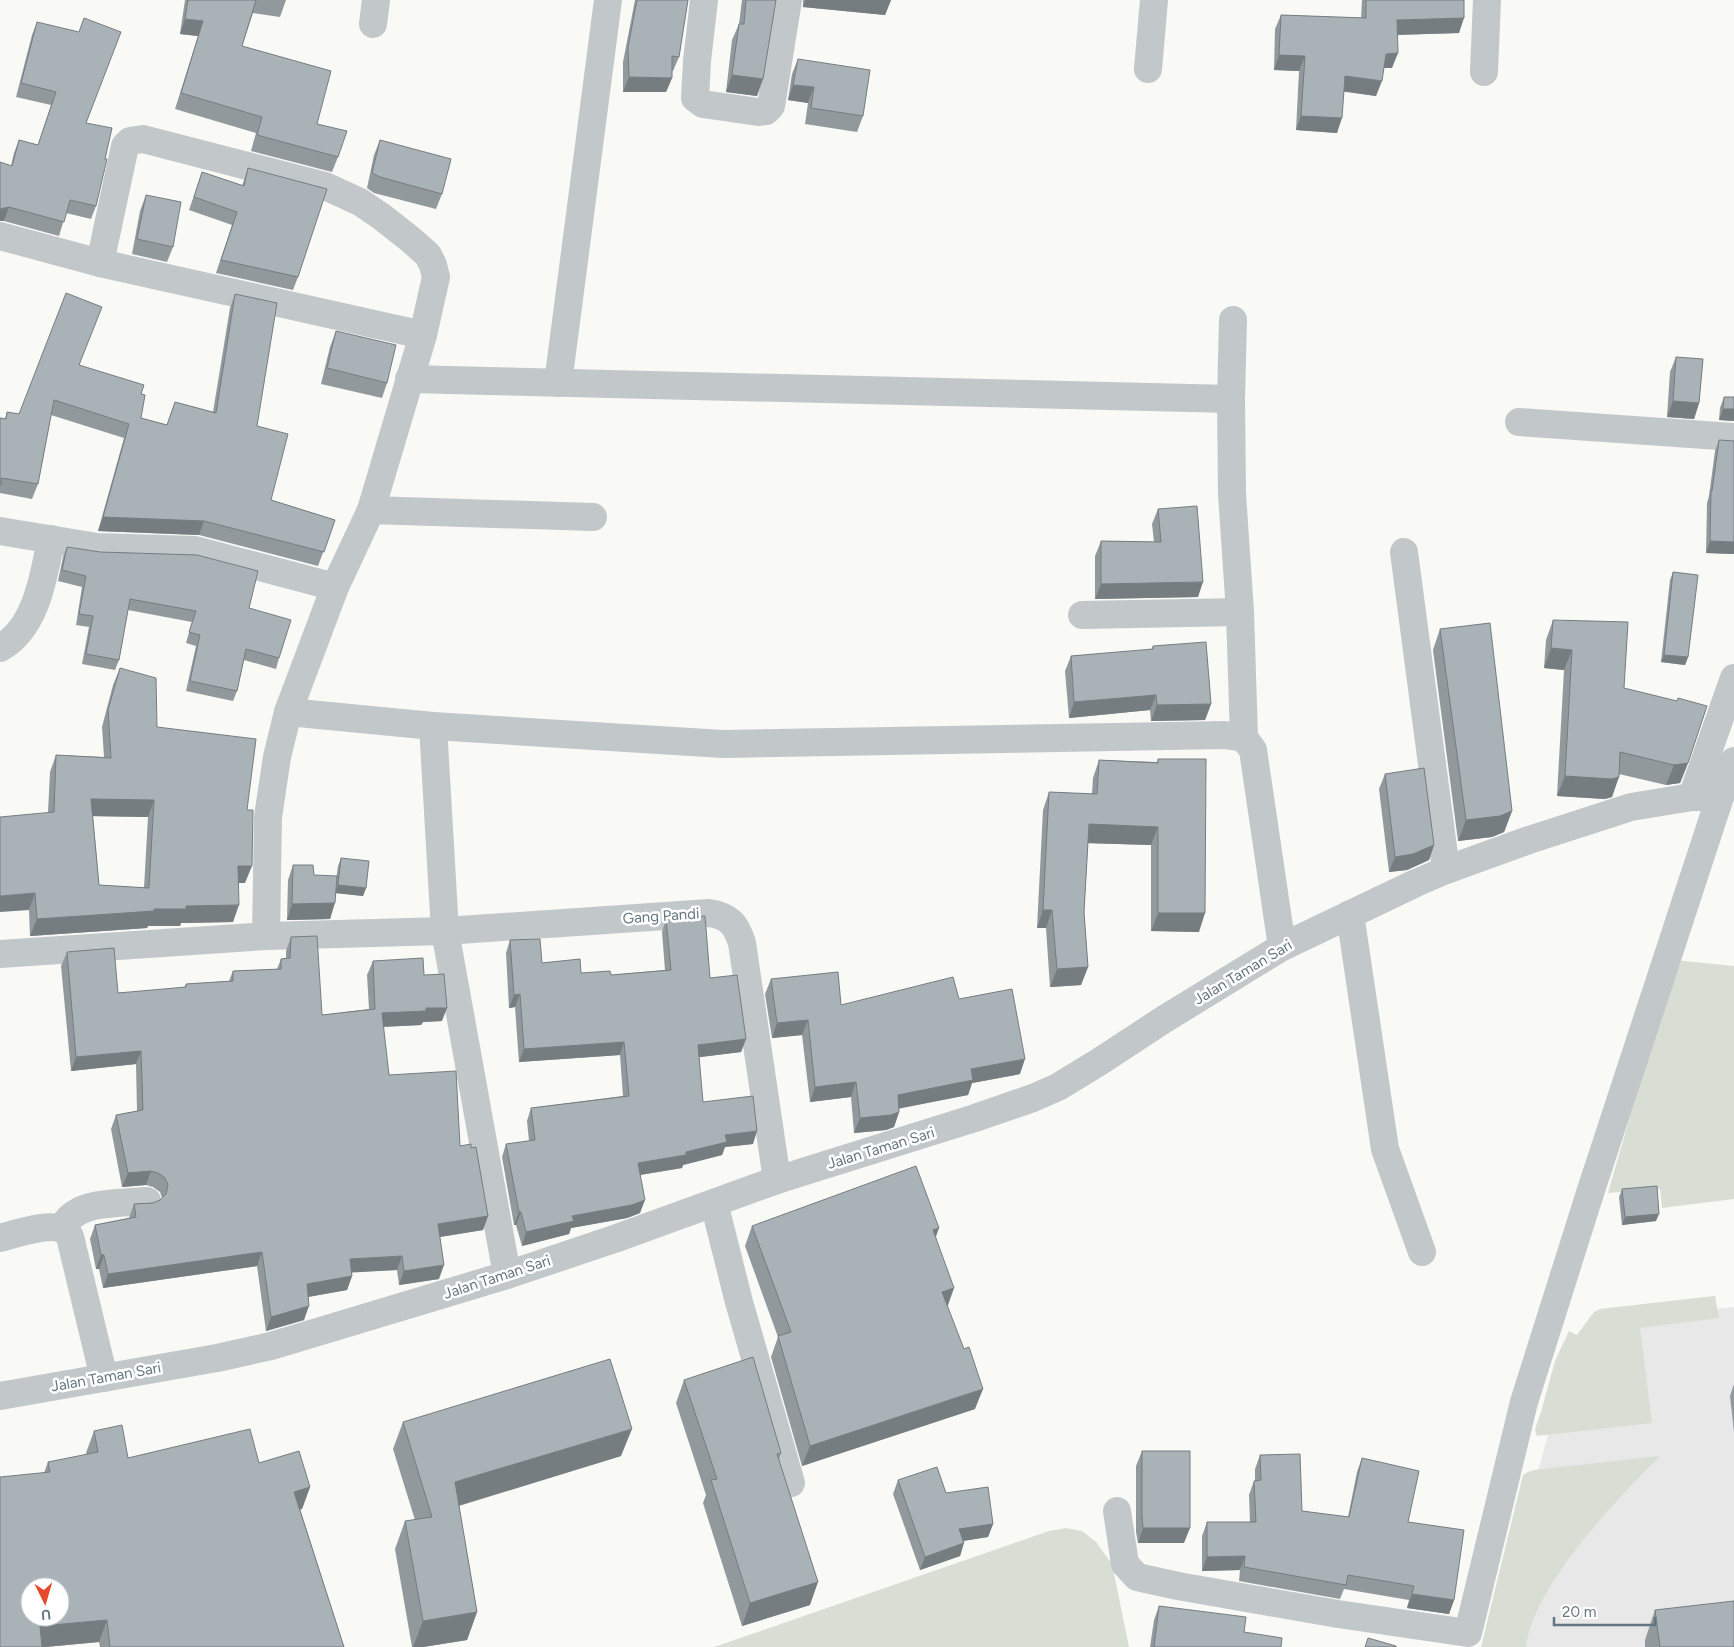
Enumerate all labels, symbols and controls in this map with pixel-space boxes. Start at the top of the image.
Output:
street label: Gang Pandi [622,904,700,928]
street label: Jalan Taman Sari [1191,936,1295,1008]
street label: Jalan Taman Sari [825,1123,937,1173]
street label: Jalan Taman Sari [441,1251,553,1303]
street label: Jalan Taman Sari [50,1358,162,1396]
north arrow [20,1577,70,1627]
scale bar [1554,1594,1655,1626]
text: 20 m [1562,1603,1596,1621]
text: U [40,1606,52,1623]

